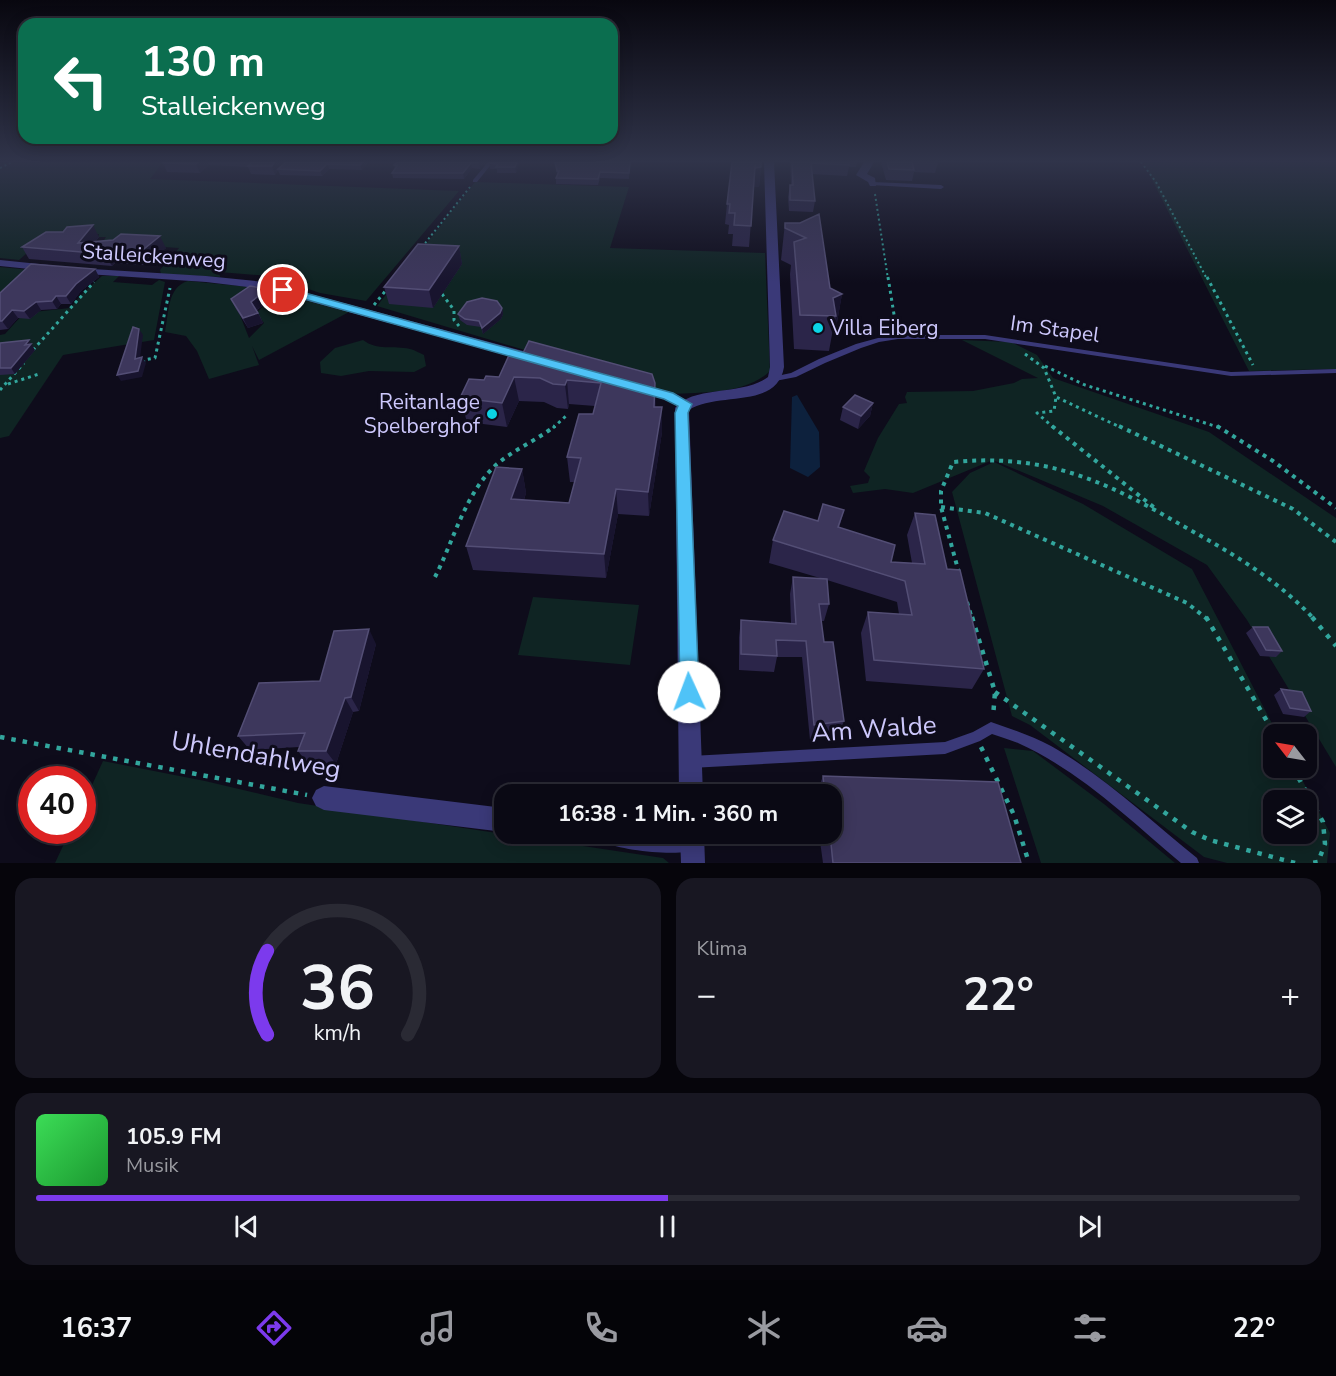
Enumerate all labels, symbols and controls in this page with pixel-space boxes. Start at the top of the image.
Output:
text: 130 m [141,34,265,91]
icon: left [42,42,120,120]
text: Stalleickenweg [141,88,326,125]
street label: Stalleickenweg [81,237,227,275]
pin [257,264,308,315]
icon: arrive [266,273,299,306]
street label: Im Stapel [1009,309,1102,349]
place label: Villa Eiberg [829,314,939,342]
marker: Villa Eiberg [811,321,825,335]
place label: Reitanlage Spelberghof [364,388,481,440]
marker: Reitanlage Spelberghof [485,407,499,421]
position arrow [657,660,721,724]
street label: Am Walde [810,707,938,751]
street label: Uhlendahlweg [168,723,344,787]
north arrow [1263,724,1317,778]
map controls [1263,724,1317,844]
speed limit sign: 40 [18,766,96,844]
button: layers [1263,790,1317,844]
text: 16:38 · 1 Min. · 360 m [558,799,778,829]
text: Klima [697,935,747,962]
text: 36 [300,946,375,1031]
text: 22° [963,965,1034,1026]
text: − [697,973,716,1018]
text: + [1280,973,1300,1018]
text: km/h [314,1018,361,1048]
text: 105.9 FM [126,1122,222,1152]
text: Musik [126,1152,179,1179]
icon: previous [230,1210,263,1243]
icon: pause [651,1210,684,1243]
icon: next [1073,1210,1106,1243]
icon: directions [253,1307,295,1349]
icon: music [417,1307,459,1349]
icon: phone [580,1307,622,1349]
icon: climate [743,1307,785,1349]
icon: car [906,1307,948,1349]
icon: filters [1069,1307,1111,1349]
text: 16:37 [61,1310,132,1347]
text: 22° [1233,1310,1275,1347]

